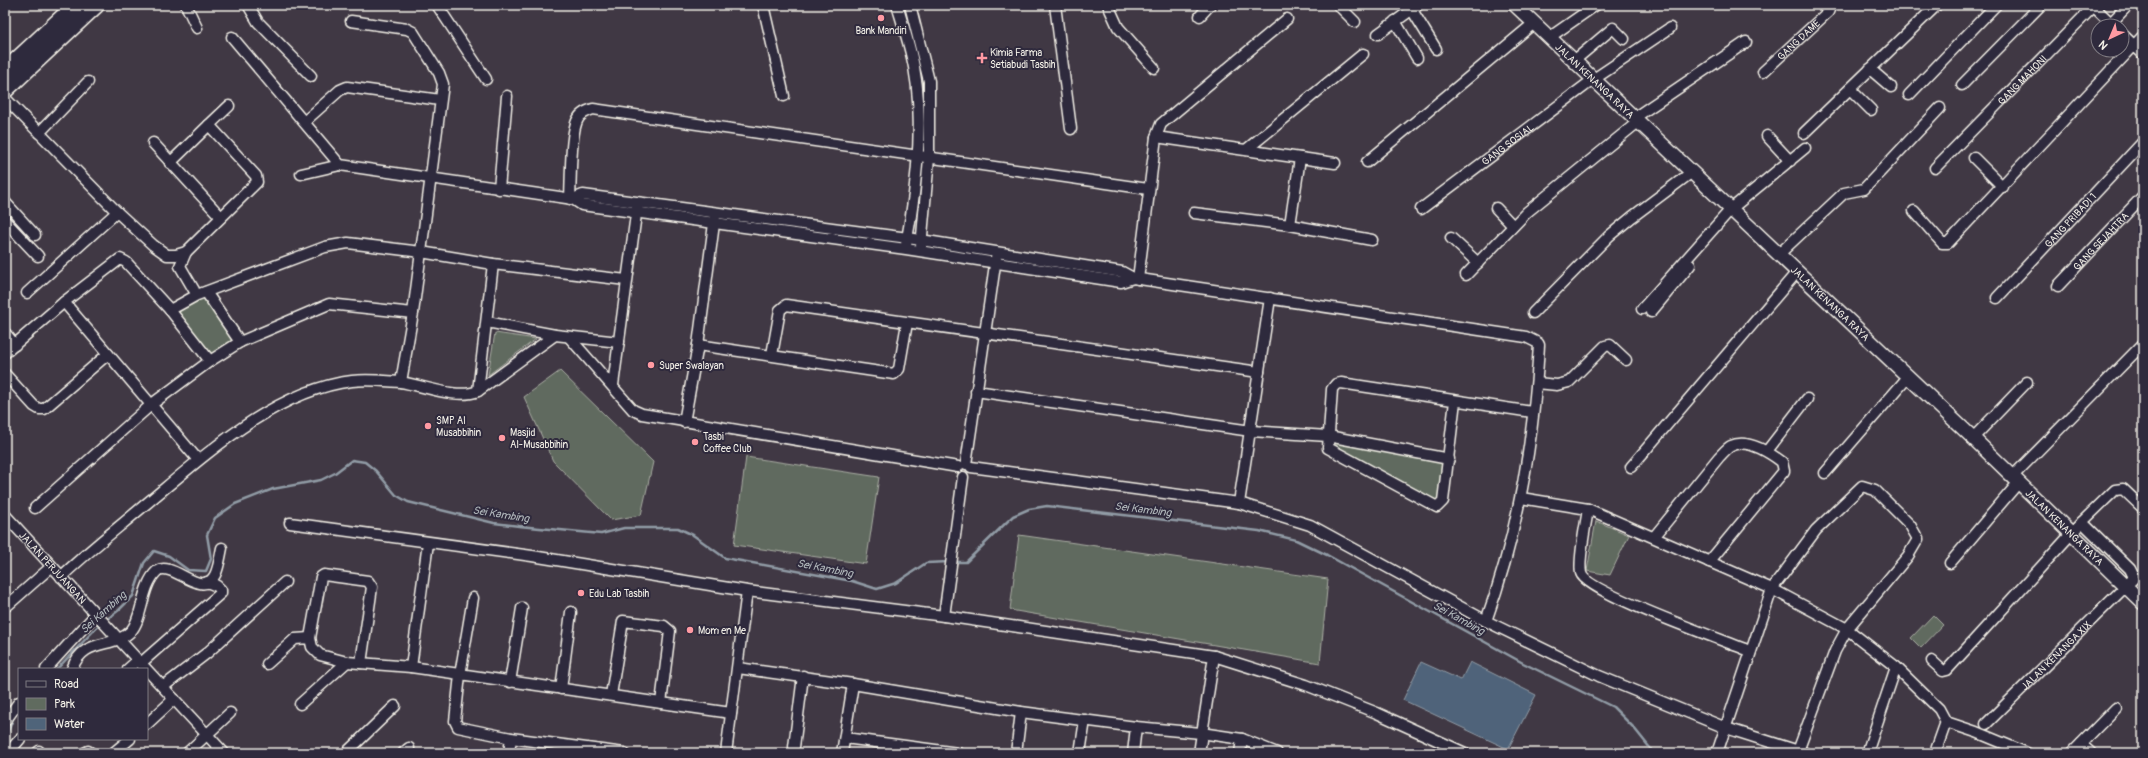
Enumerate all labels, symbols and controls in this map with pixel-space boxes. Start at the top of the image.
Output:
marker: Bank Mandiri [876,13,886,23]
street label: GANG DAME [1775,17,1823,63]
north arrow [2090,18,2130,58]
place label: Bank Mandiri [855,25,907,37]
text: N [2096,37,2111,52]
street label: JALAN KENANGA RAYA [1552,41,1636,122]
place label: Kimia Farma Setiabudi Tasbih [990,47,1056,71]
marker: Kimia Farma Setiabudi Tasbih [977,53,987,63]
street label: GANG MAHONI [1996,53,2050,108]
street label: GANG SOSIAL [1480,121,1537,168]
street label: GANG PRIBADI 1 [2042,191,2099,250]
street label: GANG SEJAHTRA [2071,210,2132,273]
street label: JALAN KENANGA RAYA [1788,264,1872,344]
marker: Super Swalayan [646,360,656,370]
place label: Super Swalayan [659,360,724,372]
place label: SMP Al Musabbihin [436,415,481,439]
marker: SMP Al Musabbihin [423,421,433,431]
place label: Masjid Al-Musabbihin [510,427,569,451]
place label: Tasbi Coffee Club [703,431,752,455]
marker: Masjid Al-Musabbihin [497,433,507,443]
marker: Tasbi Coffee Club [690,437,700,447]
street label: JALAN KENANGA RAYA [2023,487,2106,568]
water label: Sei Kambing [1114,500,1173,520]
water label: Sei Kambing [472,504,531,526]
street label: JALAN PERJUANGAN [16,530,88,607]
water label: Sei Kambing [796,557,855,581]
water label: Sei Kambing [78,588,130,636]
marker: Edu Lab Tasbih [576,588,586,598]
place label: Edu Lab Tasbih [589,588,649,600]
water label: Sei Kambing [1431,599,1488,639]
street label: JALAN KENANGA XIX [2019,619,2094,693]
marker: Mom en Me [685,625,695,635]
place label: Mom en Me [698,625,746,637]
legend [18,668,148,740]
text: Road [54,677,79,692]
text: Park [54,697,75,712]
text: Water [54,717,85,732]

